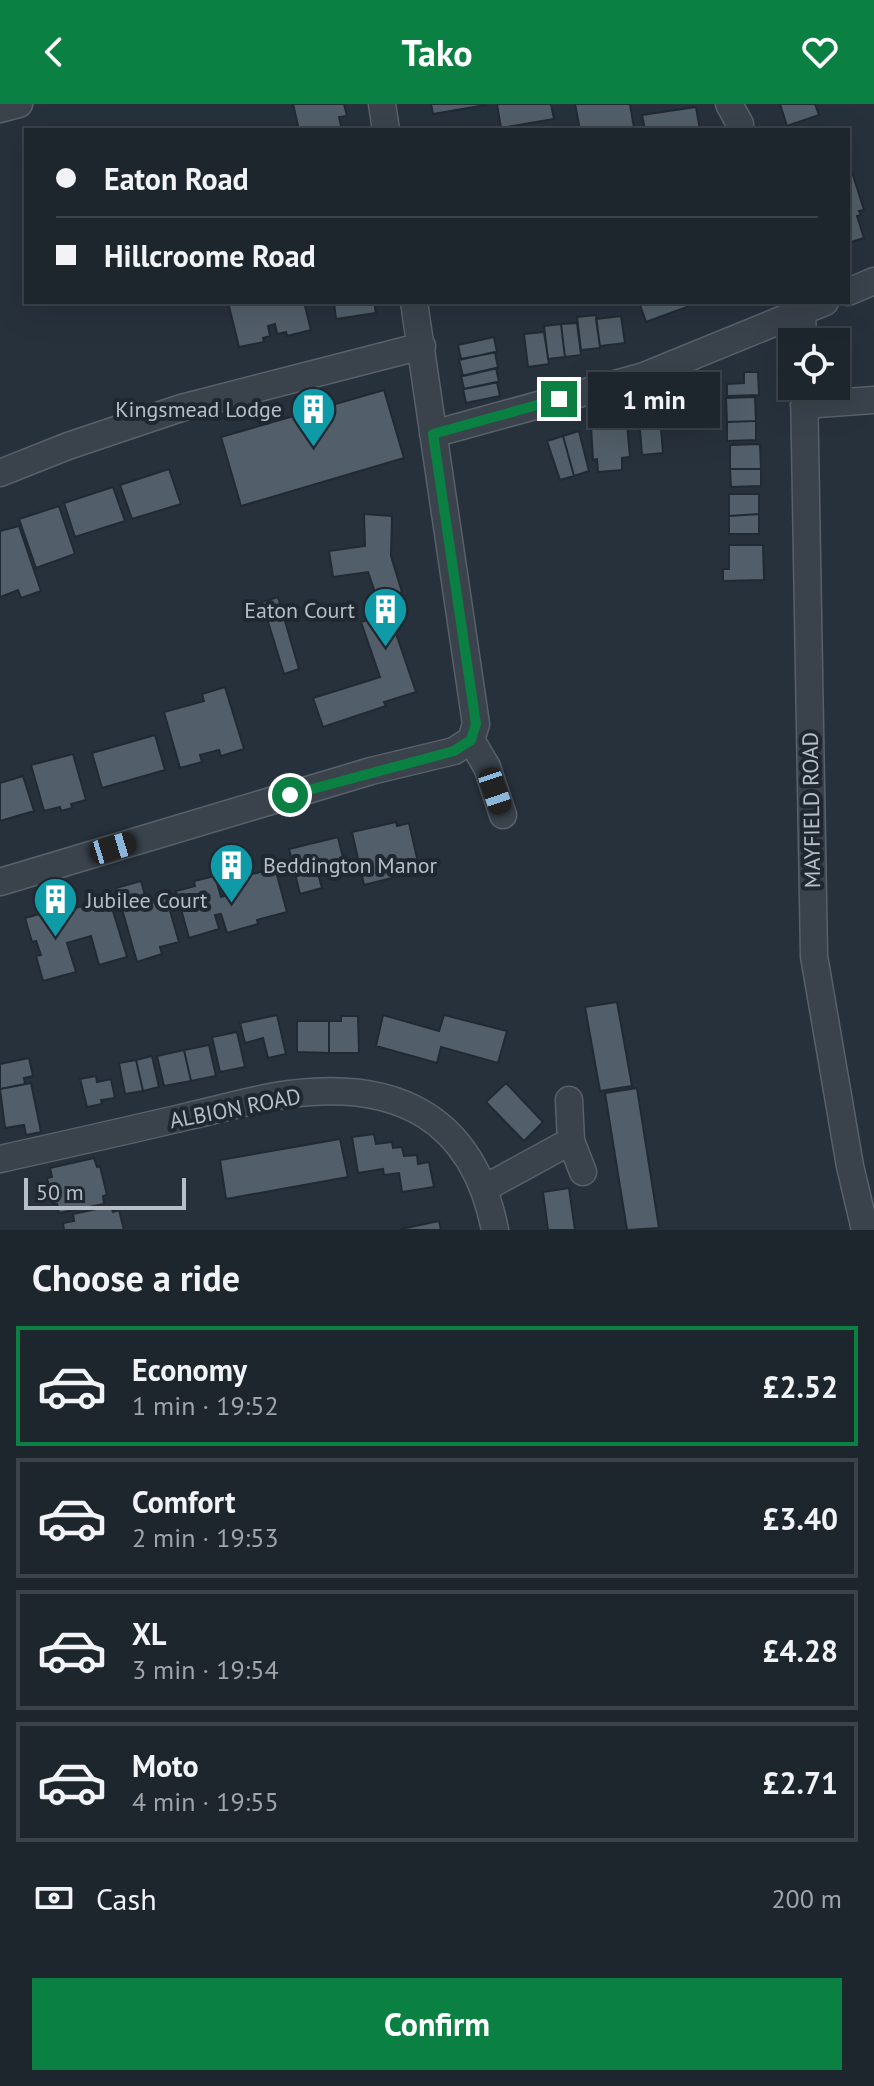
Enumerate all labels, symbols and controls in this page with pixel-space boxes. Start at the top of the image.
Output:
text: Tako [401,29,473,76]
icon: back [32,30,76,74]
icon: heart [798,30,842,74]
text: Eaton Road [104,159,249,198]
text: Hillcroome Road [104,236,316,275]
map controls [778,328,850,400]
button: locate [778,328,850,400]
callout: 1 min [587,371,719,427]
route end [541,381,577,417]
text: 1 min [622,383,686,416]
building icon: Kingsmead Lodge [289,385,337,448]
place label: Kingsmead Lodge [115,395,282,423]
building icon: Eaton Court [362,586,410,649]
place label: Eaton Court [244,596,356,624]
street label: MAYFIELD ROAD [796,732,826,888]
car [476,764,514,818]
route start [272,777,308,813]
car [87,830,139,866]
building icon: Beddington Manor [208,841,256,904]
place label: Beddington Manor [263,851,437,879]
building icon: Jubilee Court [31,876,79,939]
place label: Jubilee Court [85,886,208,914]
street label: ALBION ROAD [167,1082,303,1134]
scale bar [24,1174,186,1210]
text: 50 m [36,1178,84,1206]
text: Choose a ride [32,1254,240,1301]
icon: car [36,1350,108,1422]
text: Economy [132,1350,247,1389]
text: £2.52 [763,1367,838,1406]
text: 1 min · 19:52 [132,1389,279,1422]
icon: car [36,1482,108,1554]
text: Comfort [132,1482,235,1521]
text: £3.40 [763,1499,838,1538]
text: 2 min · 19:53 [132,1521,279,1554]
icon: car [36,1614,108,1686]
text: XL [132,1614,166,1653]
text: £4.28 [763,1631,838,1670]
text: 3 min · 19:54 [132,1653,279,1686]
icon: car [36,1746,108,1818]
text: Moto [132,1746,199,1785]
text: £2.71 [763,1763,838,1802]
text: 4 min · 19:55 [132,1785,279,1818]
icon: cash [32,1876,76,1920]
text: Cash [96,1879,157,1918]
text: 200 m [771,1882,842,1915]
button: Confirm [32,1978,842,2070]

